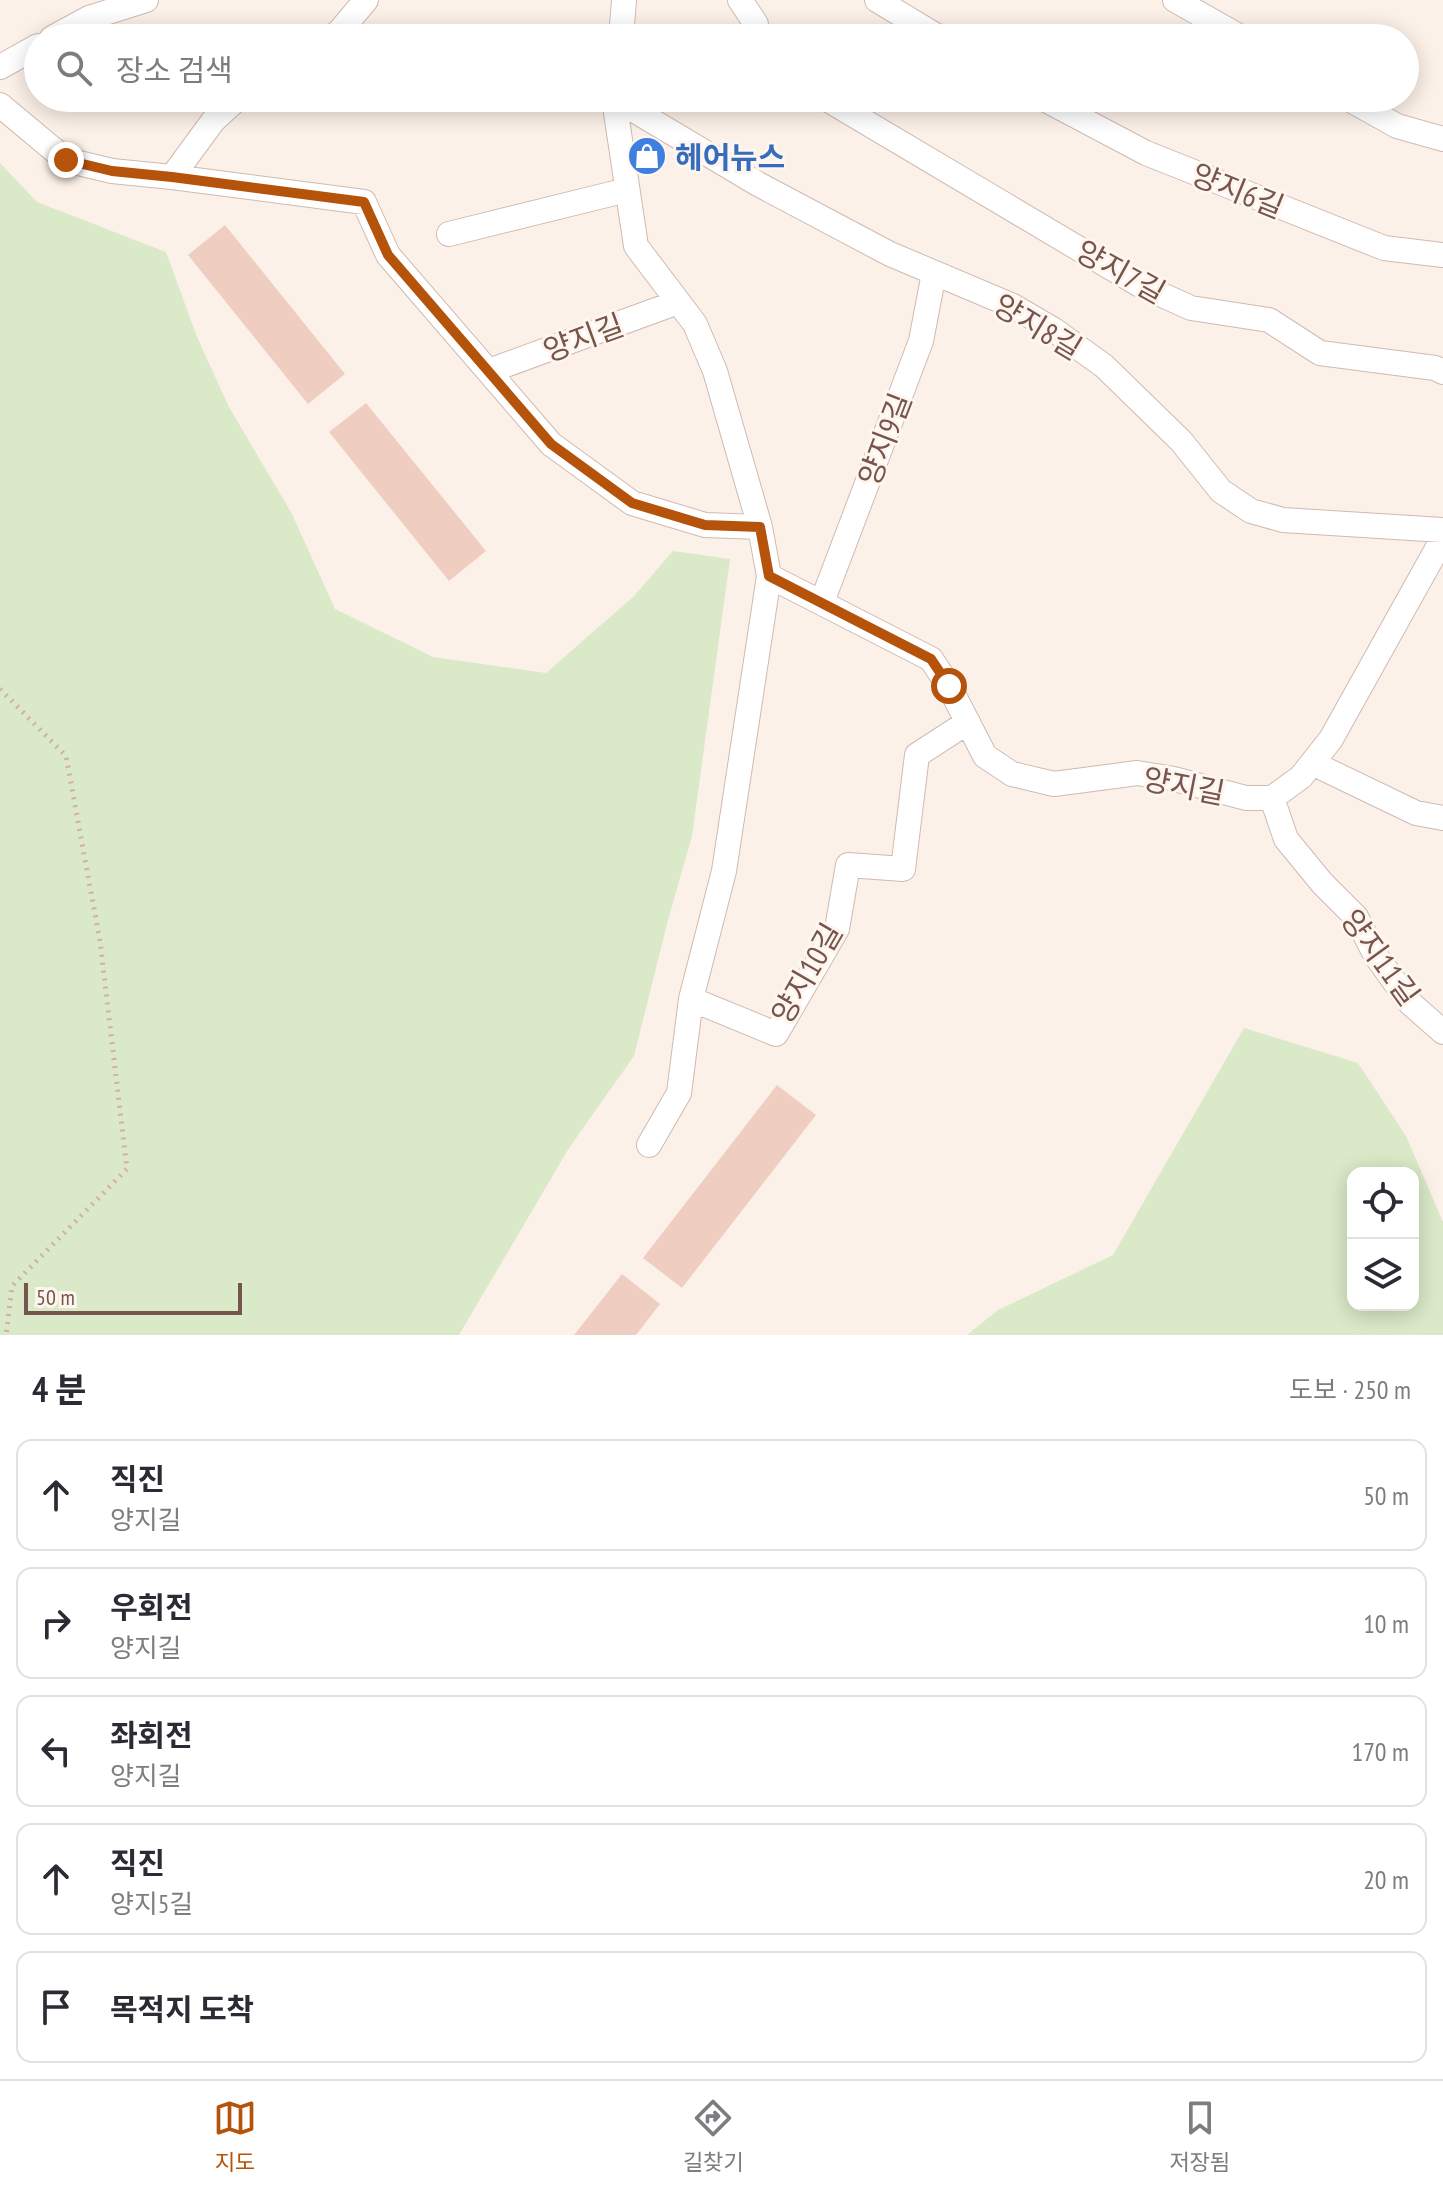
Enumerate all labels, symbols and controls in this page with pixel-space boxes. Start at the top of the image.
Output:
search box [24,24,1419,112]
icon: search [52,46,96,90]
text: 장소 검색 [116,50,233,89]
shop icon: 헤어뉴스 [626,135,668,177]
place label: 헤어뉴스 [675,137,785,176]
route end [48,142,84,178]
street label: 양지6길 [1186,154,1290,226]
street label: 양지7길 [1069,231,1173,311]
street label: 양지8길 [987,284,1089,368]
street label: 양지길 [537,305,629,369]
street label: 양지9길 [849,387,919,491]
route start [931,668,967,704]
street label: 양지길 [1140,758,1228,812]
street label: 양지11길 [1333,901,1429,1013]
street label: 양지10길 [762,916,850,1030]
map controls [1347,1167,1419,1311]
button: locate [1347,1167,1419,1239]
button: layers [1347,1239,1419,1311]
scale bar [24,1279,242,1315]
text: 50 m [36,1283,75,1311]
text: 4 분 [32,1367,87,1411]
text: 도보 · 250 m [1289,1373,1411,1406]
text: 직진 [110,1459,165,1498]
icon: ahead [34,1473,78,1517]
text: 50 m [1363,1479,1409,1512]
text: 양지길 [110,1503,182,1536]
text: 우회전 [110,1587,193,1626]
icon: right [34,1601,78,1645]
text: 10 m [1363,1607,1409,1640]
text: 양지길 [110,1631,182,1664]
text: 좌회전 [110,1715,193,1754]
icon: left [34,1729,78,1773]
text: 170 m [1351,1735,1409,1768]
text: 양지길 [110,1759,182,1792]
text: 직진 [110,1843,165,1882]
icon: ahead [34,1857,78,1901]
text: 20 m [1363,1863,1409,1896]
text: 양지5길 [110,1887,193,1920]
icon: arrive [34,1985,78,2029]
text: 목적지 도착 [110,1989,254,2028]
tab: 지도 [213,2096,257,2176]
tab: 길찾기 [683,2096,744,2176]
tab: 저장됨 [1169,2096,1230,2176]

